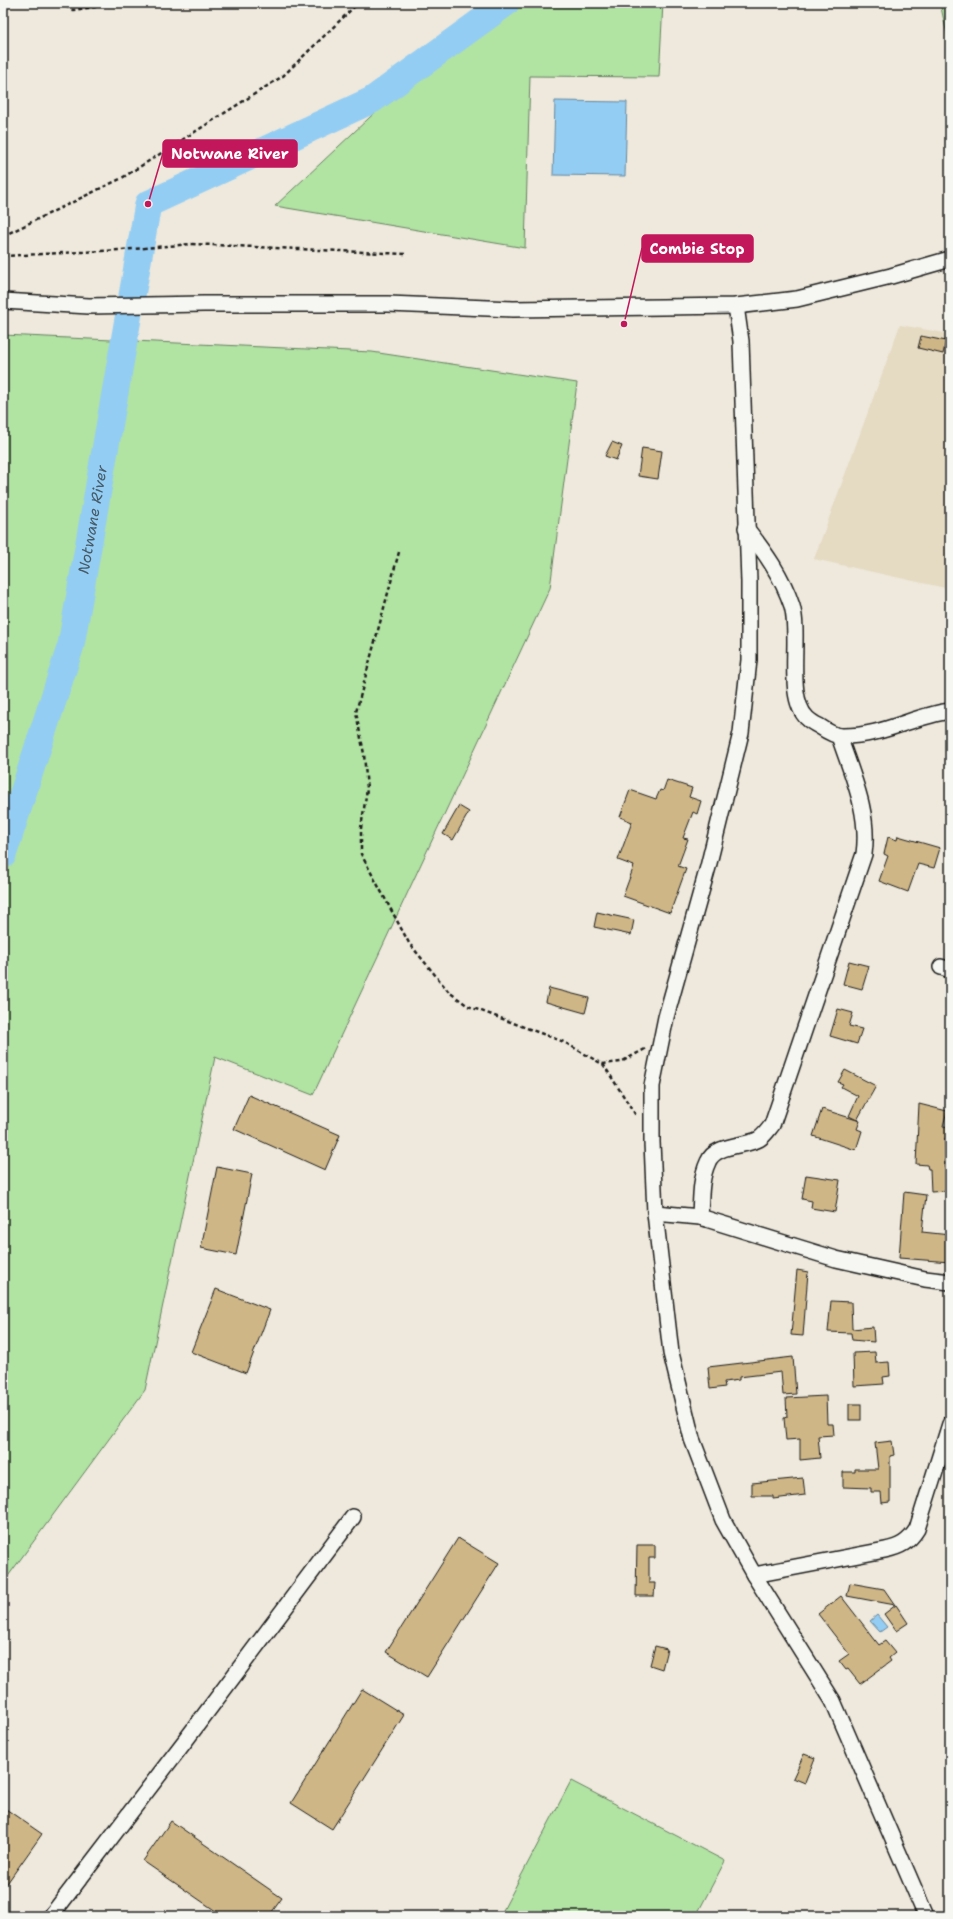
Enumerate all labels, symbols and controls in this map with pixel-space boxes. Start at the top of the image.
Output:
callout: Notwane River [163,140,297,167]
text: Notwane River [171,144,289,164]
callout: Combie Stop [642,235,753,262]
text: Combie Stop [650,239,745,259]
water label: Notwane River [74,463,112,576]

